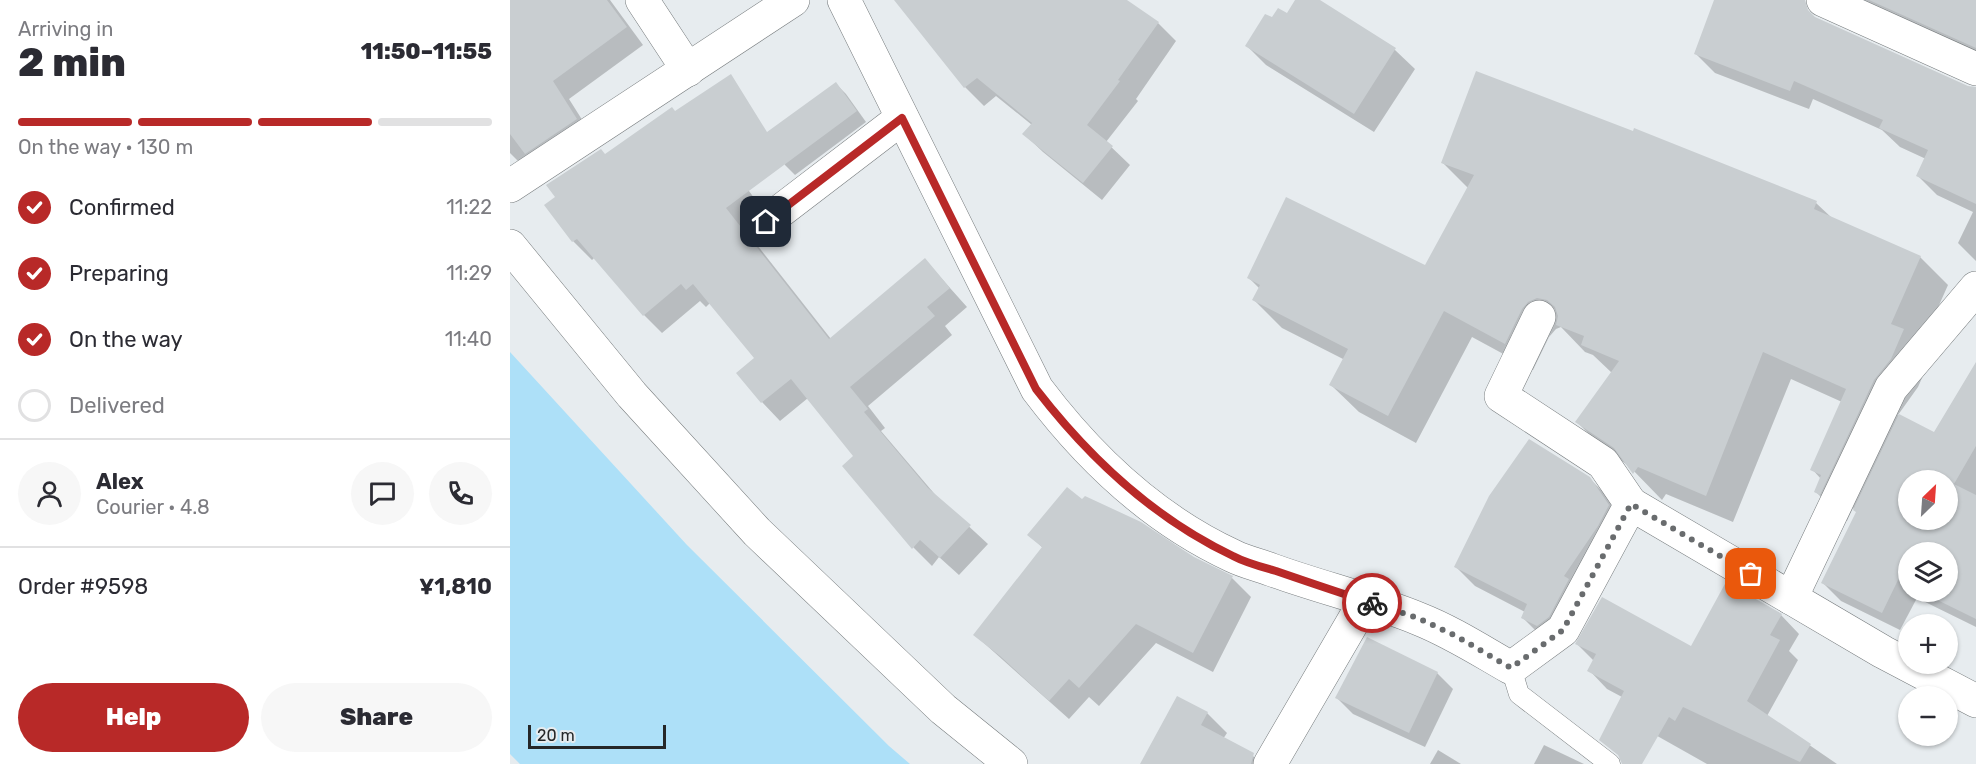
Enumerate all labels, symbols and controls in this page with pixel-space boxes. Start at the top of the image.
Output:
text: Arriving in [18,17,113,41]
text: 11:50–11:55 [361,38,492,65]
text: 2 min [18,40,126,86]
text: On the way · 130 m [18,135,193,159]
icon: check [18,191,51,224]
text: Confirmed [69,194,175,221]
text: 11:22 [446,195,492,219]
pin [740,196,791,247]
icon: home [749,205,782,238]
icon: check [18,257,51,290]
text: Preparing [69,260,169,287]
text: 11:29 [446,261,492,285]
icon: check [18,323,51,356]
text: On the way [69,326,183,353]
text: 11:40 [445,327,492,351]
text: Delivered [69,392,165,419]
button: person [18,462,81,525]
button: chat [351,462,414,525]
button: phone [429,462,492,525]
text: Alex [96,468,144,495]
north arrow [1898,470,1958,530]
map controls [1898,470,1958,746]
text: Courier · 4.8 [96,495,210,519]
button: layers [1898,542,1958,602]
pin [1725,548,1776,599]
icon: bag [1734,557,1767,590]
text: Order #9598 [18,573,148,600]
text: ¥1,810 [419,573,492,600]
courier [1342,573,1402,633]
icon: bike [1356,587,1389,620]
button: + [1898,614,1958,674]
button: Help [18,683,249,752]
button: Share [261,683,492,752]
button: − [1898,686,1958,746]
scale bar [528,722,666,750]
text: 20 m [537,726,575,745]

